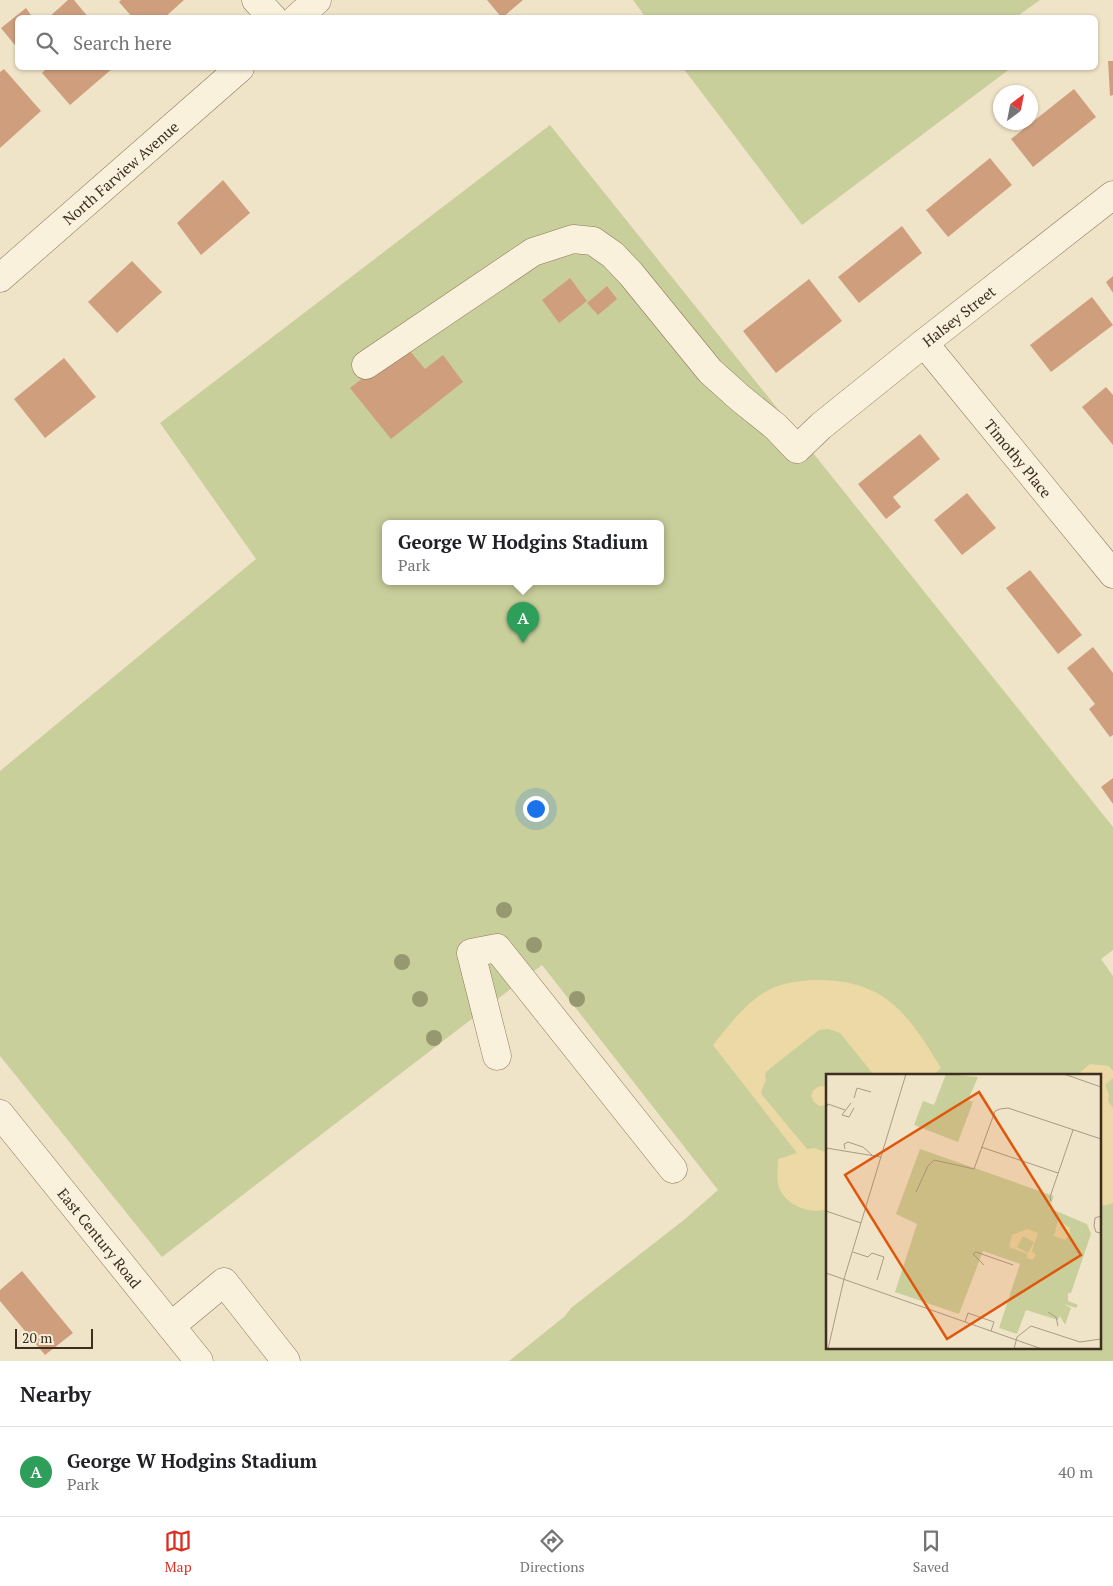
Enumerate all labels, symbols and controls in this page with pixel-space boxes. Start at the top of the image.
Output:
search box [15,15,1098,70]
icon: search [33,29,61,57]
text: Search here [73,30,172,55]
north arrow [993,85,1038,130]
street label: North Farview Avenue [58,116,183,229]
street label: Halsey Street [918,281,1000,351]
street label: Timothy Place [980,415,1056,502]
popup [382,520,664,585]
text: George W Hodgins Stadium [398,529,648,554]
text: Park [398,554,430,576]
pin: A [507,602,539,643]
your location [523,796,549,822]
inset map [826,1074,1100,1348]
street label: East Century Road [53,1184,146,1292]
scale bar [15,1326,92,1349]
text: 20 m [22,1328,52,1347]
text: Nearby [20,1380,91,1408]
text: George W Hodgins Stadium [67,1448,317,1473]
text: A [30,1461,42,1483]
text: 40 m [1058,1461,1093,1483]
text: Park [67,1473,99,1495]
tab: Map [164,1527,192,1576]
tab: Directions [520,1527,585,1576]
tab: Saved [913,1527,949,1576]

